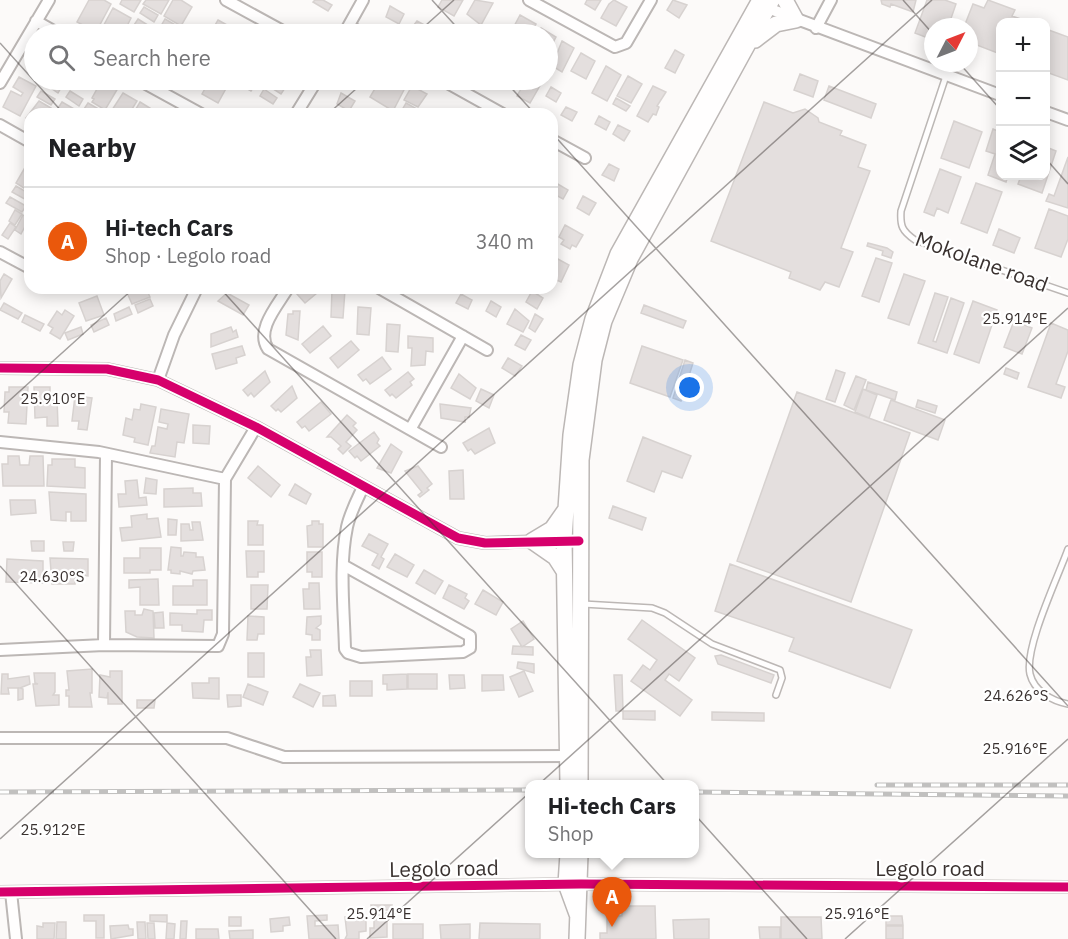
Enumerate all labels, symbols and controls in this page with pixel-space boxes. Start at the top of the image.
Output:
north arrow [924,18,978,72]
map controls [996,18,1050,180]
button: + [996,18,1050,72]
search box [24,24,558,90]
icon: search [45,41,78,74]
text: Search here [93,43,211,72]
button: − [996,72,1050,126]
button: layers [996,126,1050,180]
text: Nearby [48,130,136,164]
text: Hi-tech Cars [105,213,233,242]
street label: Mokolane road [912,224,1052,298]
text: A [61,228,74,255]
text: 340 m [476,228,534,255]
text: Shop · Legolo road [105,242,271,269]
text: 25.914°E [983,309,1047,328]
your location [675,373,704,402]
text: 25.910°E [21,389,85,408]
text: 24.630°S [20,567,84,586]
text: 24.626°S [984,686,1048,705]
text: 25.916°E [983,739,1047,758]
popup [525,780,699,858]
text: Hi-tech Cars [548,791,676,820]
text: 25.912°E [21,820,85,839]
text: Shop [548,820,594,847]
street label: Legolo road [389,853,499,883]
street label: Legolo road [875,854,985,882]
pin: A [592,878,632,927]
text: 25.914°E [347,904,411,923]
text: 25.916°E [825,904,889,923]

